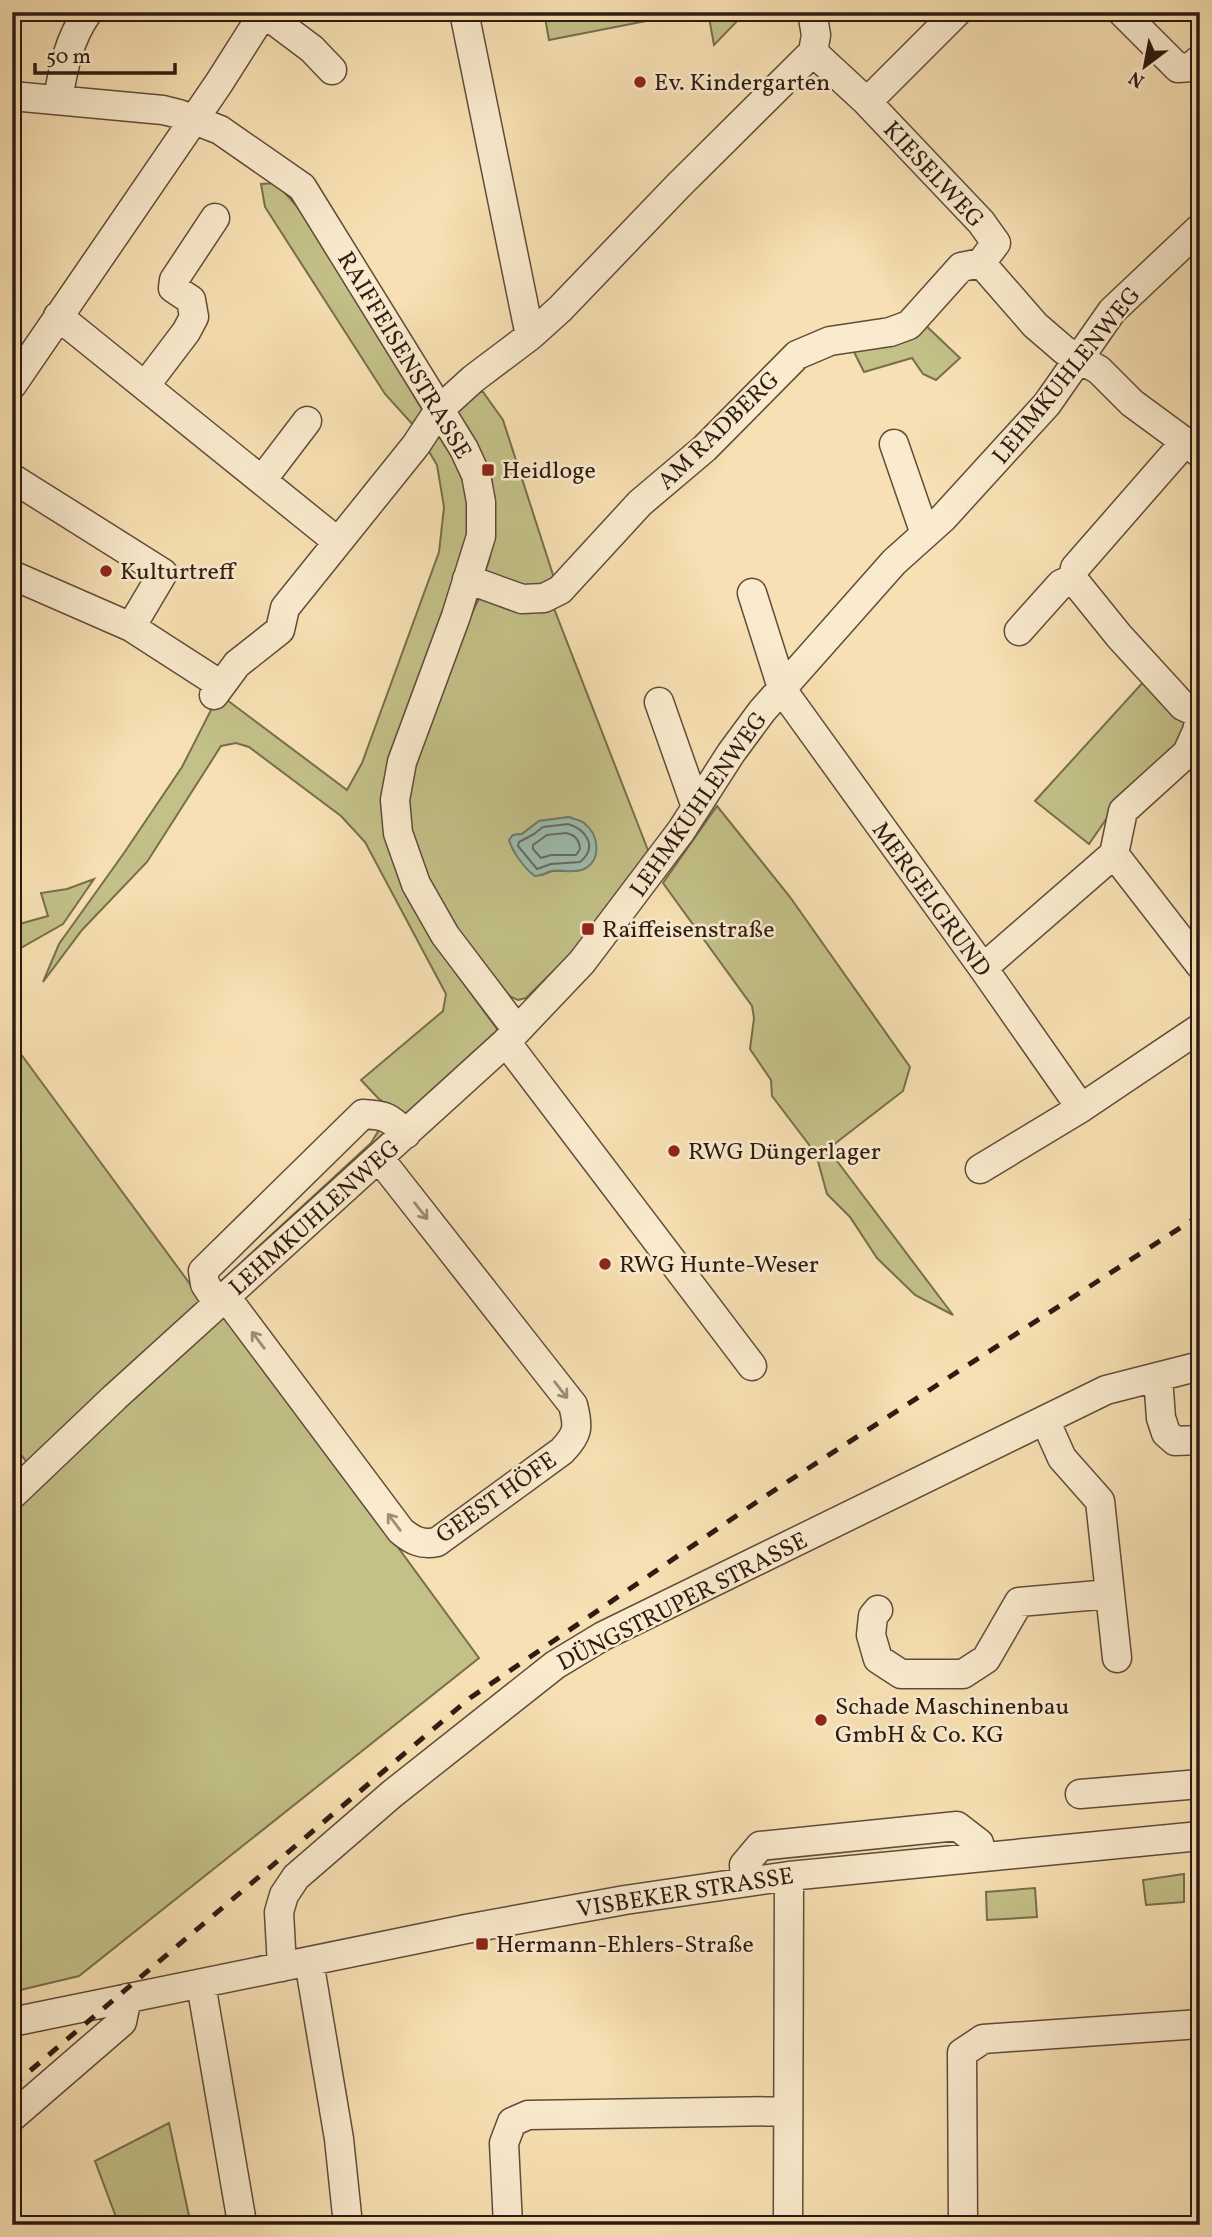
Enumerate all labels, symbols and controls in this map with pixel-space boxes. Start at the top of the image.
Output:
scale bar [35,32,175,76]
north arrow [1110,32,1180,102]
text: 50 m [46,43,91,72]
text: N [1124,64,1150,93]
place label: Ev. Kindergarten [654,67,830,101]
marker: Ev. Kindergarten [632,74,648,90]
street label: KIESELWEG [874,114,991,236]
street label: RAIFFEISENSTRASSE [328,246,479,466]
street label: LEHMKUHLENWEG [985,280,1150,472]
street label: AM RADBERG [651,364,788,499]
place label: Heidloge [502,455,596,489]
marker: Heidloge [480,462,496,478]
place label: Kulturtreff [120,556,237,590]
marker: Kulturtreff [98,563,114,579]
street label: LEHMKUHLENWEG [623,705,777,905]
street label: MERGELGRUND [863,816,998,985]
place label: Raiffeisenstraße [602,914,775,948]
marker: Raiffeisenstraße [580,921,596,937]
street label: LEHMKUHLENWEG [222,1132,408,1305]
place label: RWG Düngerlager [688,1136,881,1170]
marker: RWG Düngerlager [666,1143,682,1159]
one-way arrow [413,1202,429,1220]
place label: RWG Hunte-Weser [619,1249,819,1283]
marker: RWG Hunte-Weser [597,1256,613,1272]
one-way arrow [251,1331,265,1350]
one-way arrow [554,1381,569,1399]
street label: GEEST HÖFE [430,1444,564,1553]
one-way arrow [387,1513,402,1532]
street label: DÜNGSTRUPER STRASSE [552,1525,814,1681]
place label: Schade Maschinenbau GmbH & Co. KG [835,1691,1069,1753]
marker: Schade Maschinenbau GmbH & Co. KG [813,1712,829,1728]
street label: VISBEKER STRASSE [574,1860,796,1928]
place label: Hermann-Ehlers-Straße [496,1929,754,1963]
marker: Hermann-Ehlers-Straße [474,1936,490,1952]

